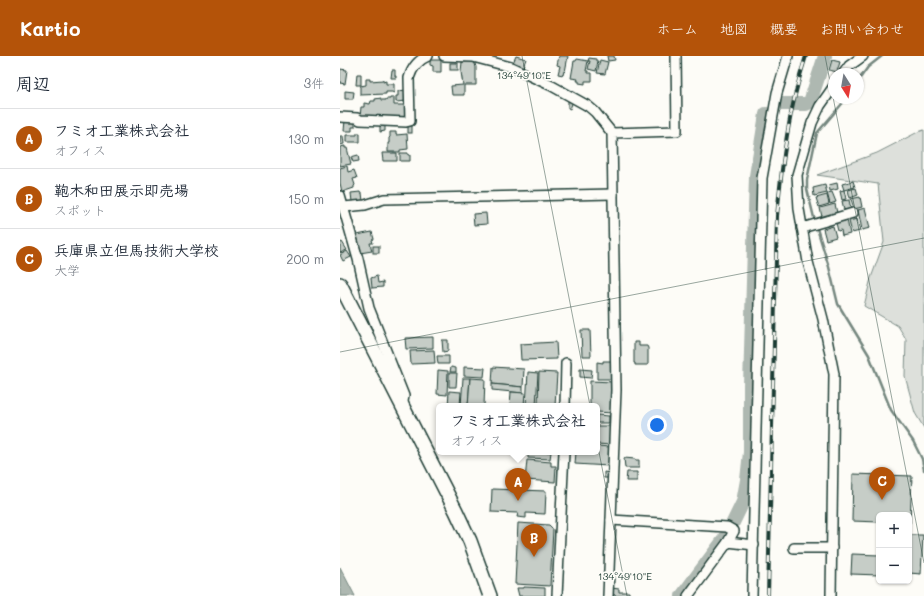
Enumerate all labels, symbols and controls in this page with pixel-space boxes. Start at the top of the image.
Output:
text: Kartio [20,16,80,41]
text: ホーム [657,19,698,38]
text: 地図 [720,19,748,38]
text: 概要 [770,19,798,38]
text: お問い合わせ [820,19,904,38]
text: 134°49'10"E [497,68,551,82]
north arrow [828,68,864,104]
text: 周辺 [16,72,50,94]
text: 3件 [303,74,324,91]
text: フミオ工業株式会社 [54,120,189,140]
text: A [24,130,34,147]
text: 130 m [288,130,324,147]
text: オフィス [54,141,106,158]
text: 鞄木和田展示即売場 [54,180,189,200]
text: B [25,190,33,207]
text: 150 m [288,190,324,207]
text: スポット [54,201,106,218]
text: 兵庫県立但馬技術大学校 [54,240,219,260]
text: C [24,250,34,267]
text: 200 m [286,250,324,267]
text: 大学 [54,261,80,278]
popup [436,403,600,455]
text: フミオ工業株式会社 [450,410,586,430]
your location [647,415,667,435]
text: オフィス [450,431,503,448]
pin: C [869,467,895,500]
pin: A [505,468,531,501]
map controls [876,512,912,584]
button: + [876,512,912,548]
pin: B [521,524,547,557]
button: − [876,548,912,584]
text: 134°49'10"E [598,569,652,583]

